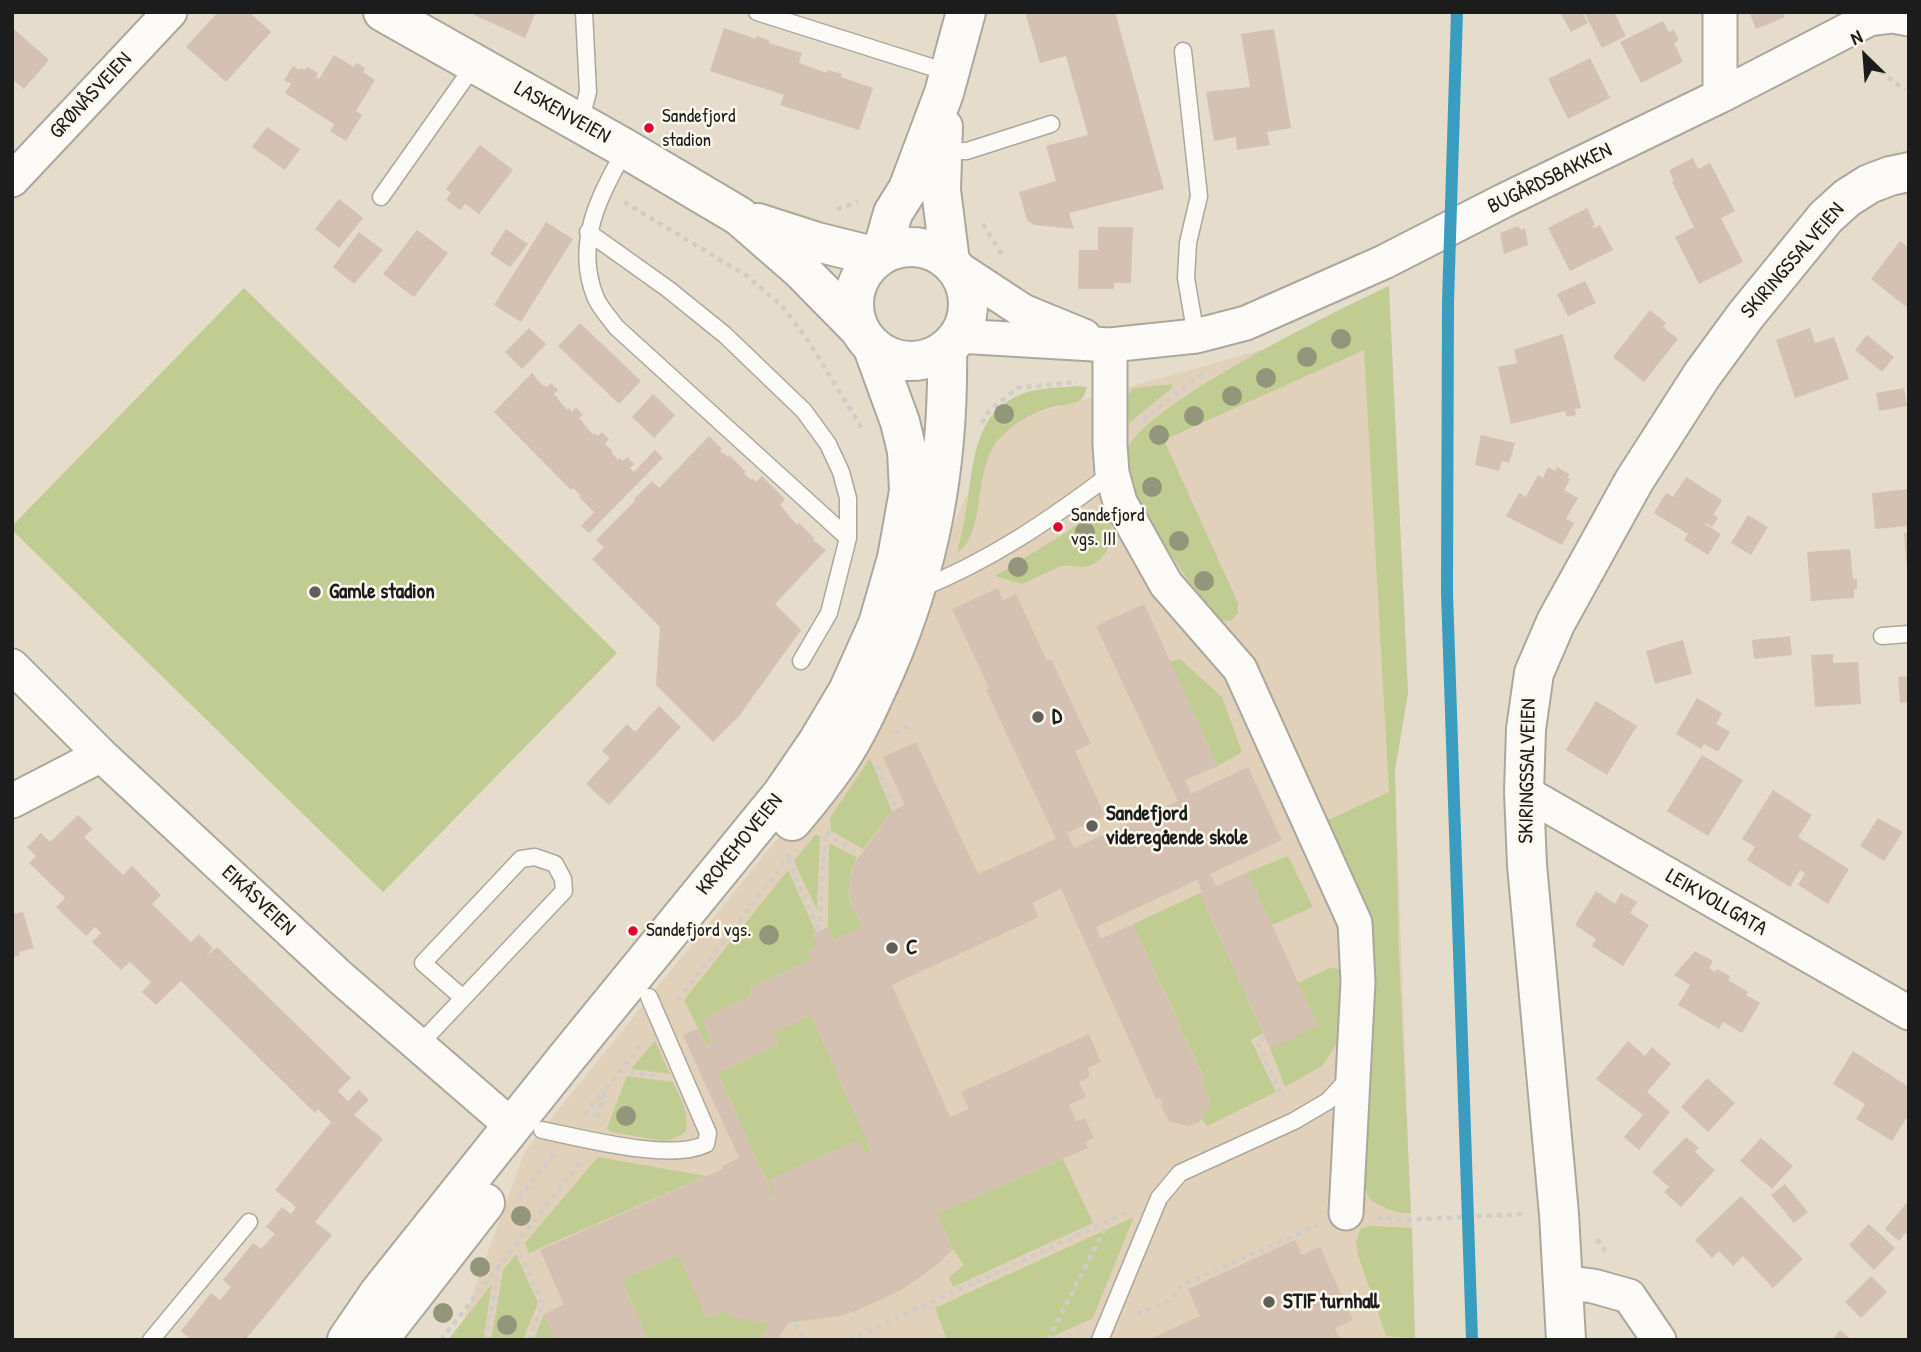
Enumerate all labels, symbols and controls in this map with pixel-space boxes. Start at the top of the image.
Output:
north arrow [1830,21,1900,91]
text: N [1846,23,1866,51]
street label: GRØNÅSVEIEN [45,48,137,144]
street label: LASKENVEIEN [510,76,614,150]
place label: Sandefjord stadion [662,106,735,150]
marker: Sandefjord stadion [642,121,656,135]
street label: BUGÅRDSBAKKEN [1484,138,1616,220]
street label: SKIRINGSSALVEIEN [1736,198,1850,324]
place label: Sandefjord vgs. III [1071,505,1144,549]
marker: Sandefjord vgs. III [1051,520,1065,534]
place label: Gamle stadion [329,579,435,605]
marker: Gamle stadion [307,584,323,600]
street label: SKIRINGSSALVEIEN [1514,698,1542,844]
place label: D [1052,704,1062,730]
marker: D [1030,709,1046,725]
street label: KROKEMOVEIEN [691,789,789,901]
place label: Sandefjord videregående skole [1106,801,1248,851]
marker: Sandefjord videregående skole [1084,818,1100,834]
street label: EIKÅSVEIEN [216,861,300,941]
street label: LEIKVOLLGATA [1661,864,1771,942]
place label: Sandefjord vgs. [646,920,751,942]
marker: Sandefjord vgs. [626,924,640,938]
place label: C [906,935,918,961]
marker: C [884,940,900,956]
place label: STIF turnhall [1283,1289,1379,1315]
marker: STIF turnhall [1261,1294,1277,1310]

